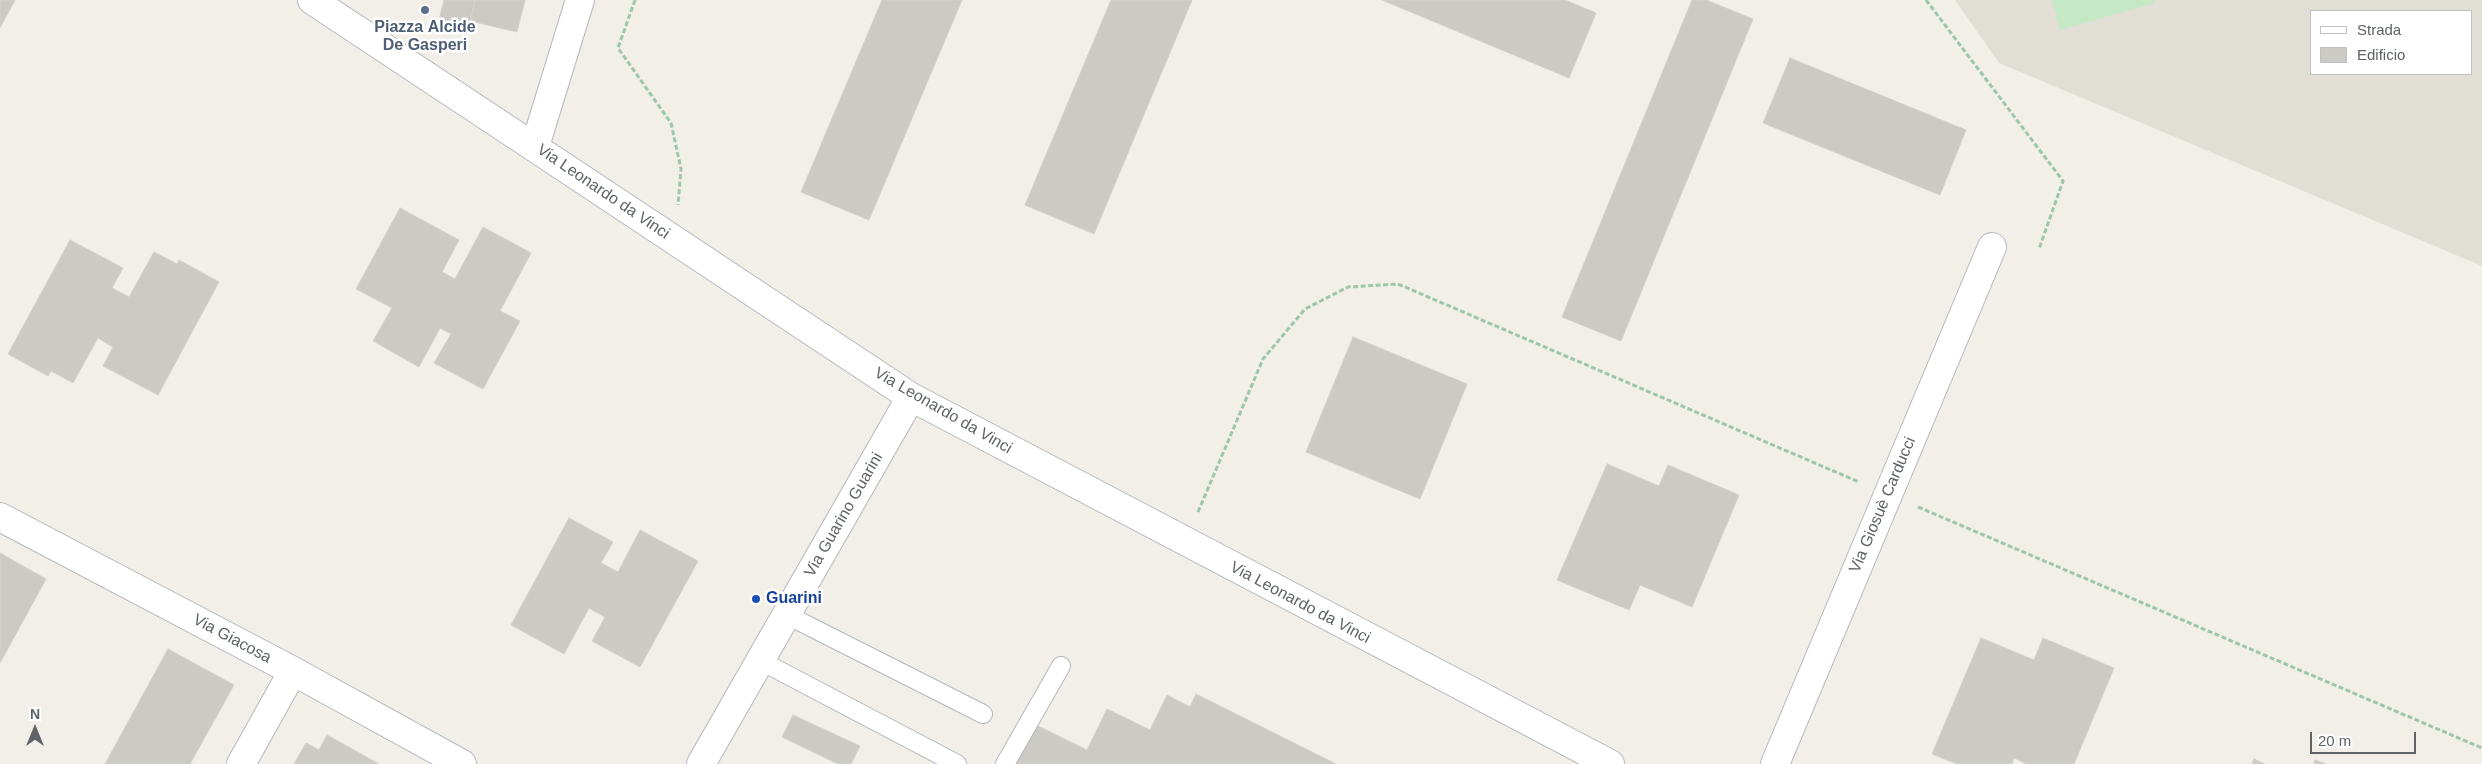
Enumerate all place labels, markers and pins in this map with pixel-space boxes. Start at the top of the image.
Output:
marker: Piazza Alcide De Gasperi [419,4,431,16]
place label: Piazza Alcide De Gasperi [374,18,476,56]
place label: Guarini [766,589,822,609]
marker: Guarini [750,593,762,605]

